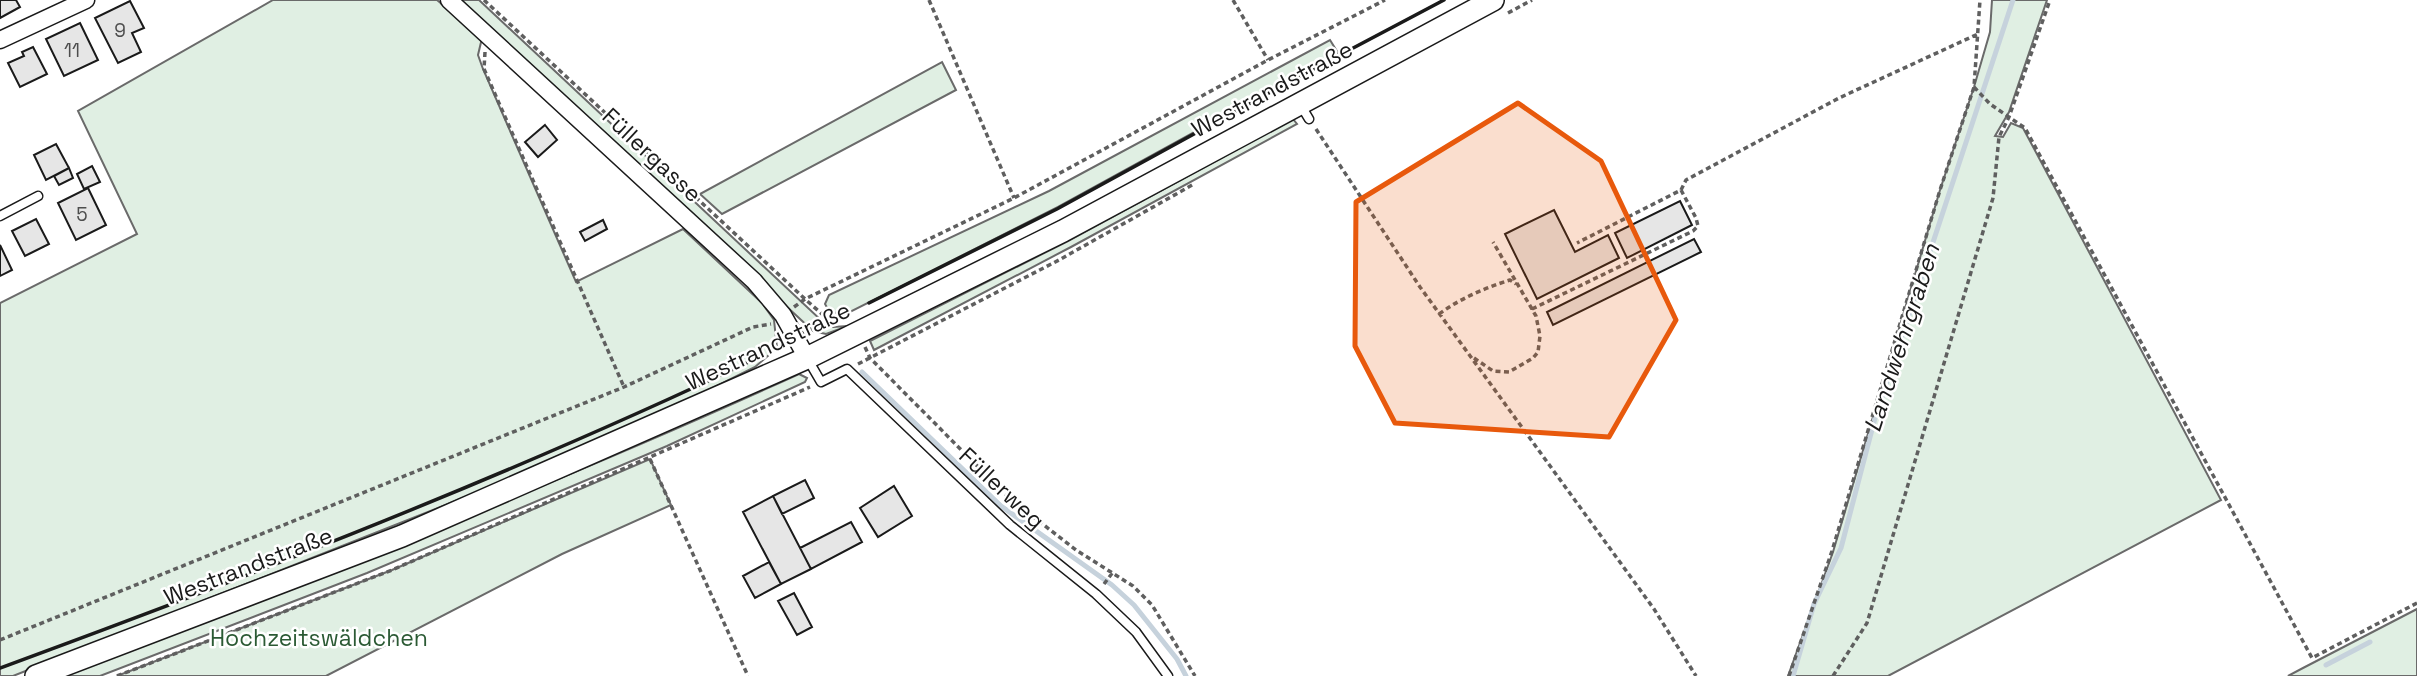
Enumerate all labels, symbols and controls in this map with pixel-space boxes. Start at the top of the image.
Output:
house number: 9 [114,18,126,43]
street label: Westrandstraße [1186,34,1358,144]
house number: 11 [64,38,80,63]
street label: Füllergasse [596,101,708,209]
house number: 5 [76,202,88,227]
water label: Landwehrgraben [1857,239,1947,436]
street label: Westrandstraße [681,295,855,397]
street label: Füllerweg [953,441,1051,535]
street label: Westrandstraße [159,520,337,612]
park label: Hochzeitswäldchen [210,623,428,653]

